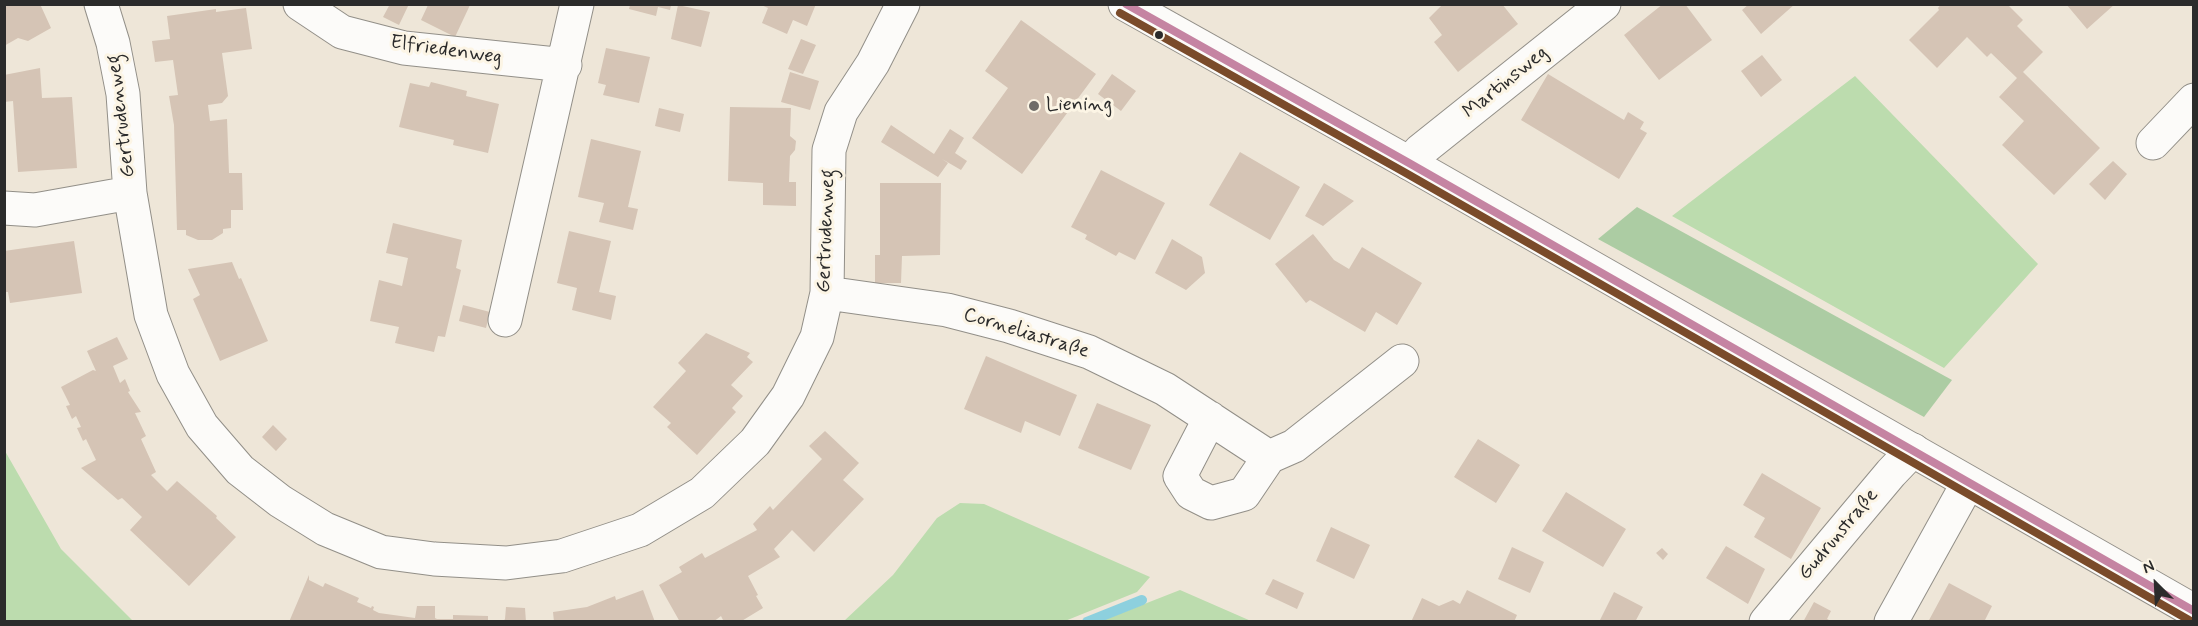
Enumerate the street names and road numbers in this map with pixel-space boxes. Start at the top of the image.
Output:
street label: Elfriedenweg [389,31,503,71]
street label: Martinsweg [1459,41,1553,125]
street label: Gertrudenweg [103,53,141,179]
street label: Gertrudenweg [813,169,841,293]
street label: Corneliastraße [960,303,1092,365]
street label: Gudrunstraße [1794,484,1884,586]

